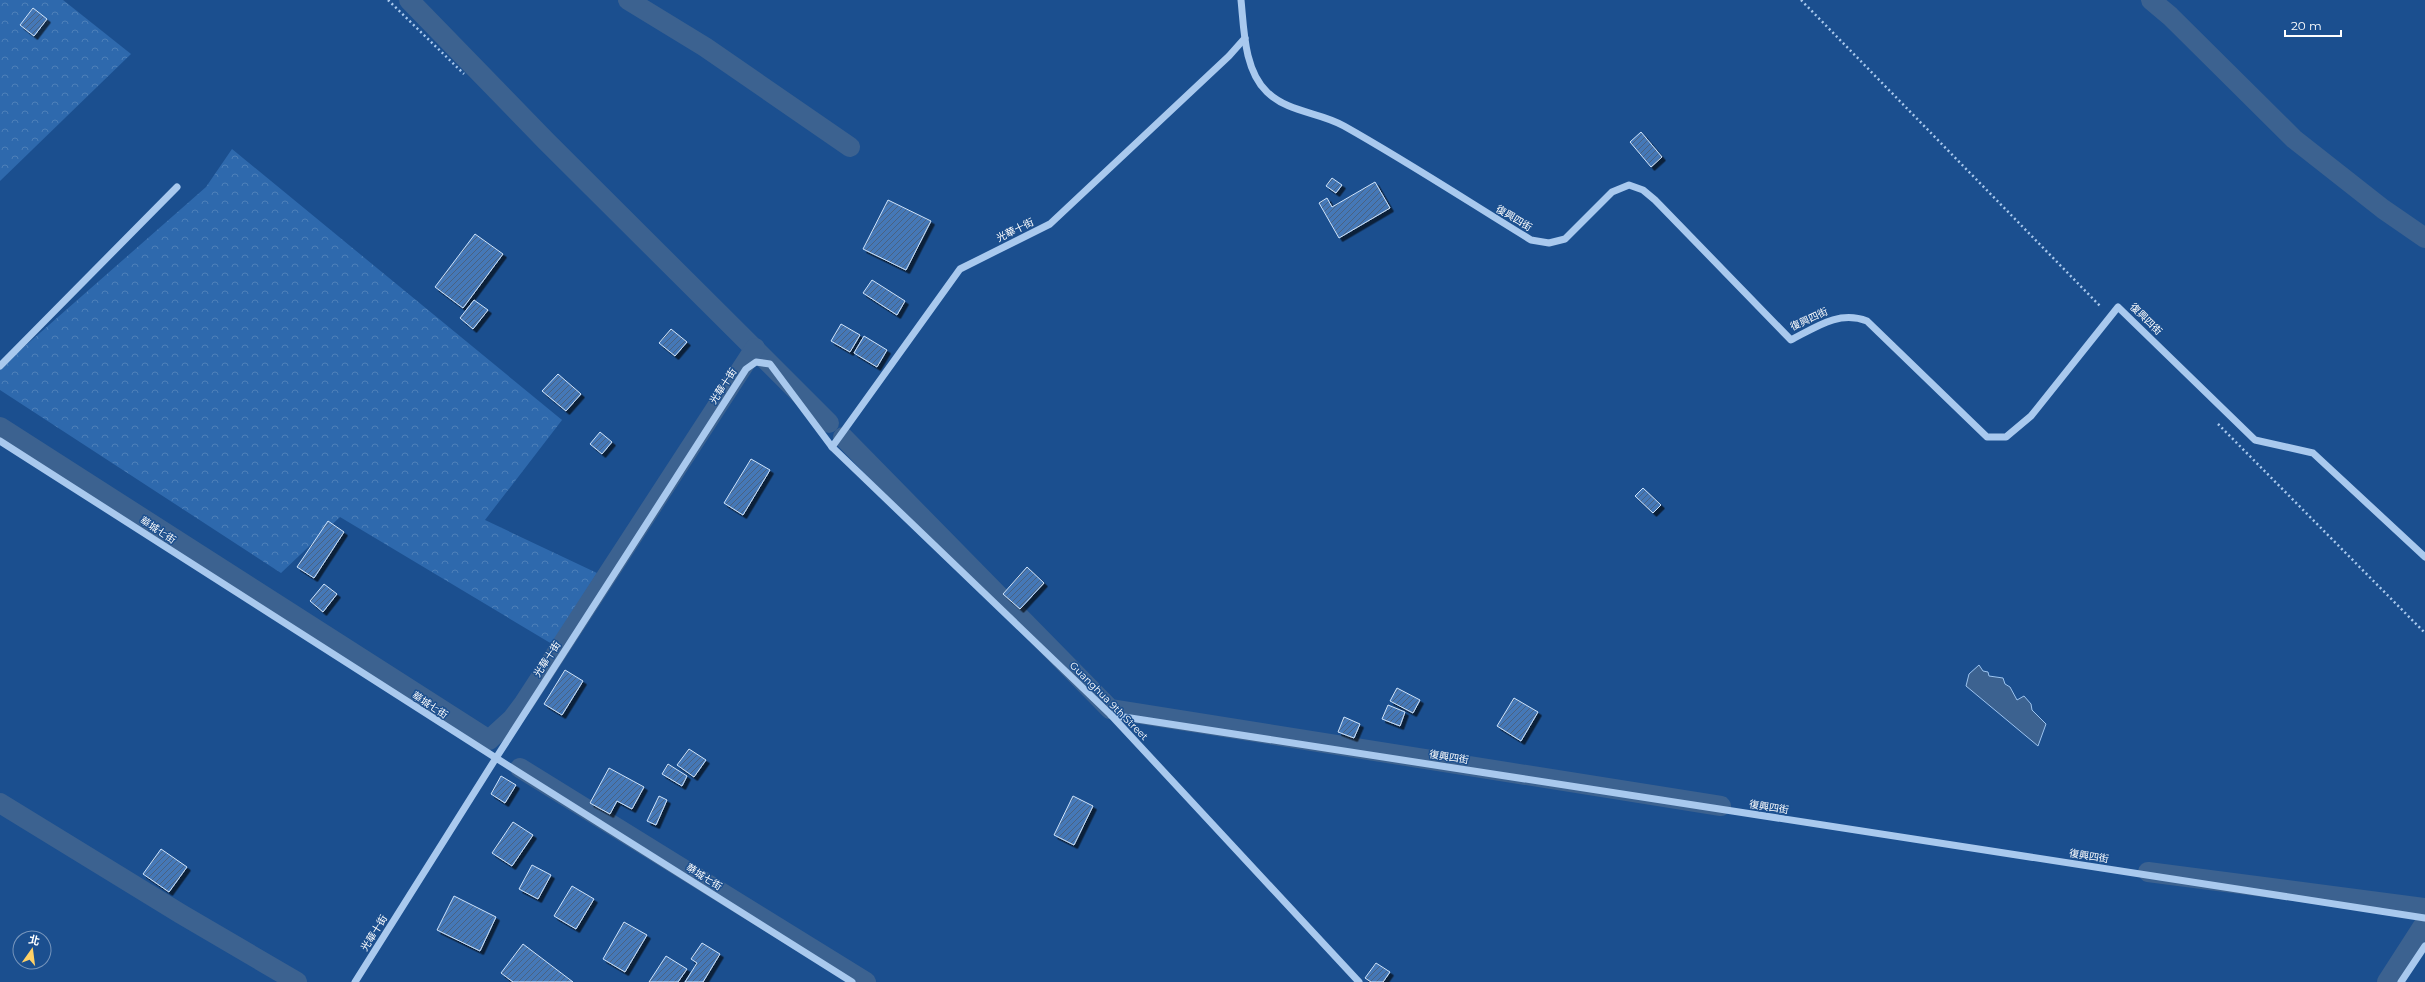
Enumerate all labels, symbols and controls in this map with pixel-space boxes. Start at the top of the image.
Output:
scale bar [2285,12,2341,38]
text: 20 m [2291,18,2322,33]
street label: 復興四街 [1494,202,1534,234]
street label: 光華十街 [994,215,1036,245]
street label: 復興四街 [2127,300,2165,338]
street label: 復興四街 [1788,305,1830,333]
street label: 光華十街 [707,366,739,406]
street label: 華城七街 [138,514,178,546]
street label: 光華十街 [531,639,563,679]
street label: Guanghua 9th Street [1067,659,1151,743]
street label: 華城七街 [410,689,450,721]
street label: 復興四街 [1428,747,1470,767]
street label: 復興四街 [1748,797,1790,817]
street label: 復興四街 [2068,846,2110,866]
street label: 華城七街 [684,861,724,893]
street label: 光華十街 [358,913,390,953]
north arrow [12,930,52,970]
text: 北 [27,932,41,948]

